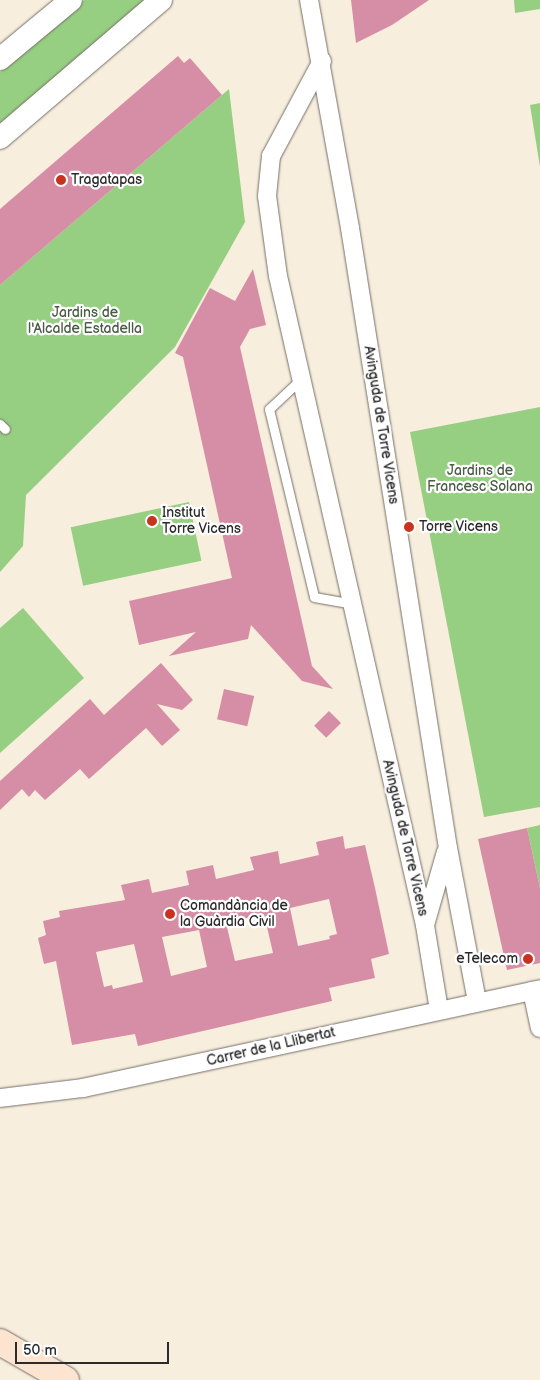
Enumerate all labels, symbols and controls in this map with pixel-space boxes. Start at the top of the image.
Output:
place label: Tragatapas [71,172,142,188]
marker: Tragatapas [55,174,67,186]
park label: Jardins de l'Alcalde Estadella [28,305,142,338]
street label: Avinguda de Torre Vicens [360,344,402,506]
park label: Jardins de Francesc Solana [427,463,533,496]
place label: Institut Torre Vicens [162,505,241,538]
marker: Institut Torre Vicens [146,515,158,527]
place label: Torre Vicens [419,519,498,535]
marker: Torre Vicens [403,521,415,533]
street label: Avinguda de Torre Vicens [379,758,431,918]
place label: Comandància de la Guàrdia Civil [180,898,288,930]
marker: Comandància de la Guàrdia Civil [164,908,176,920]
place label: eTelecom [456,951,518,967]
marker: eTelecom [522,953,534,965]
street label: Carrer de la Llibertat [205,1024,337,1070]
scale bar [18,1332,171,1364]
text: 50 m [23,1341,57,1360]

